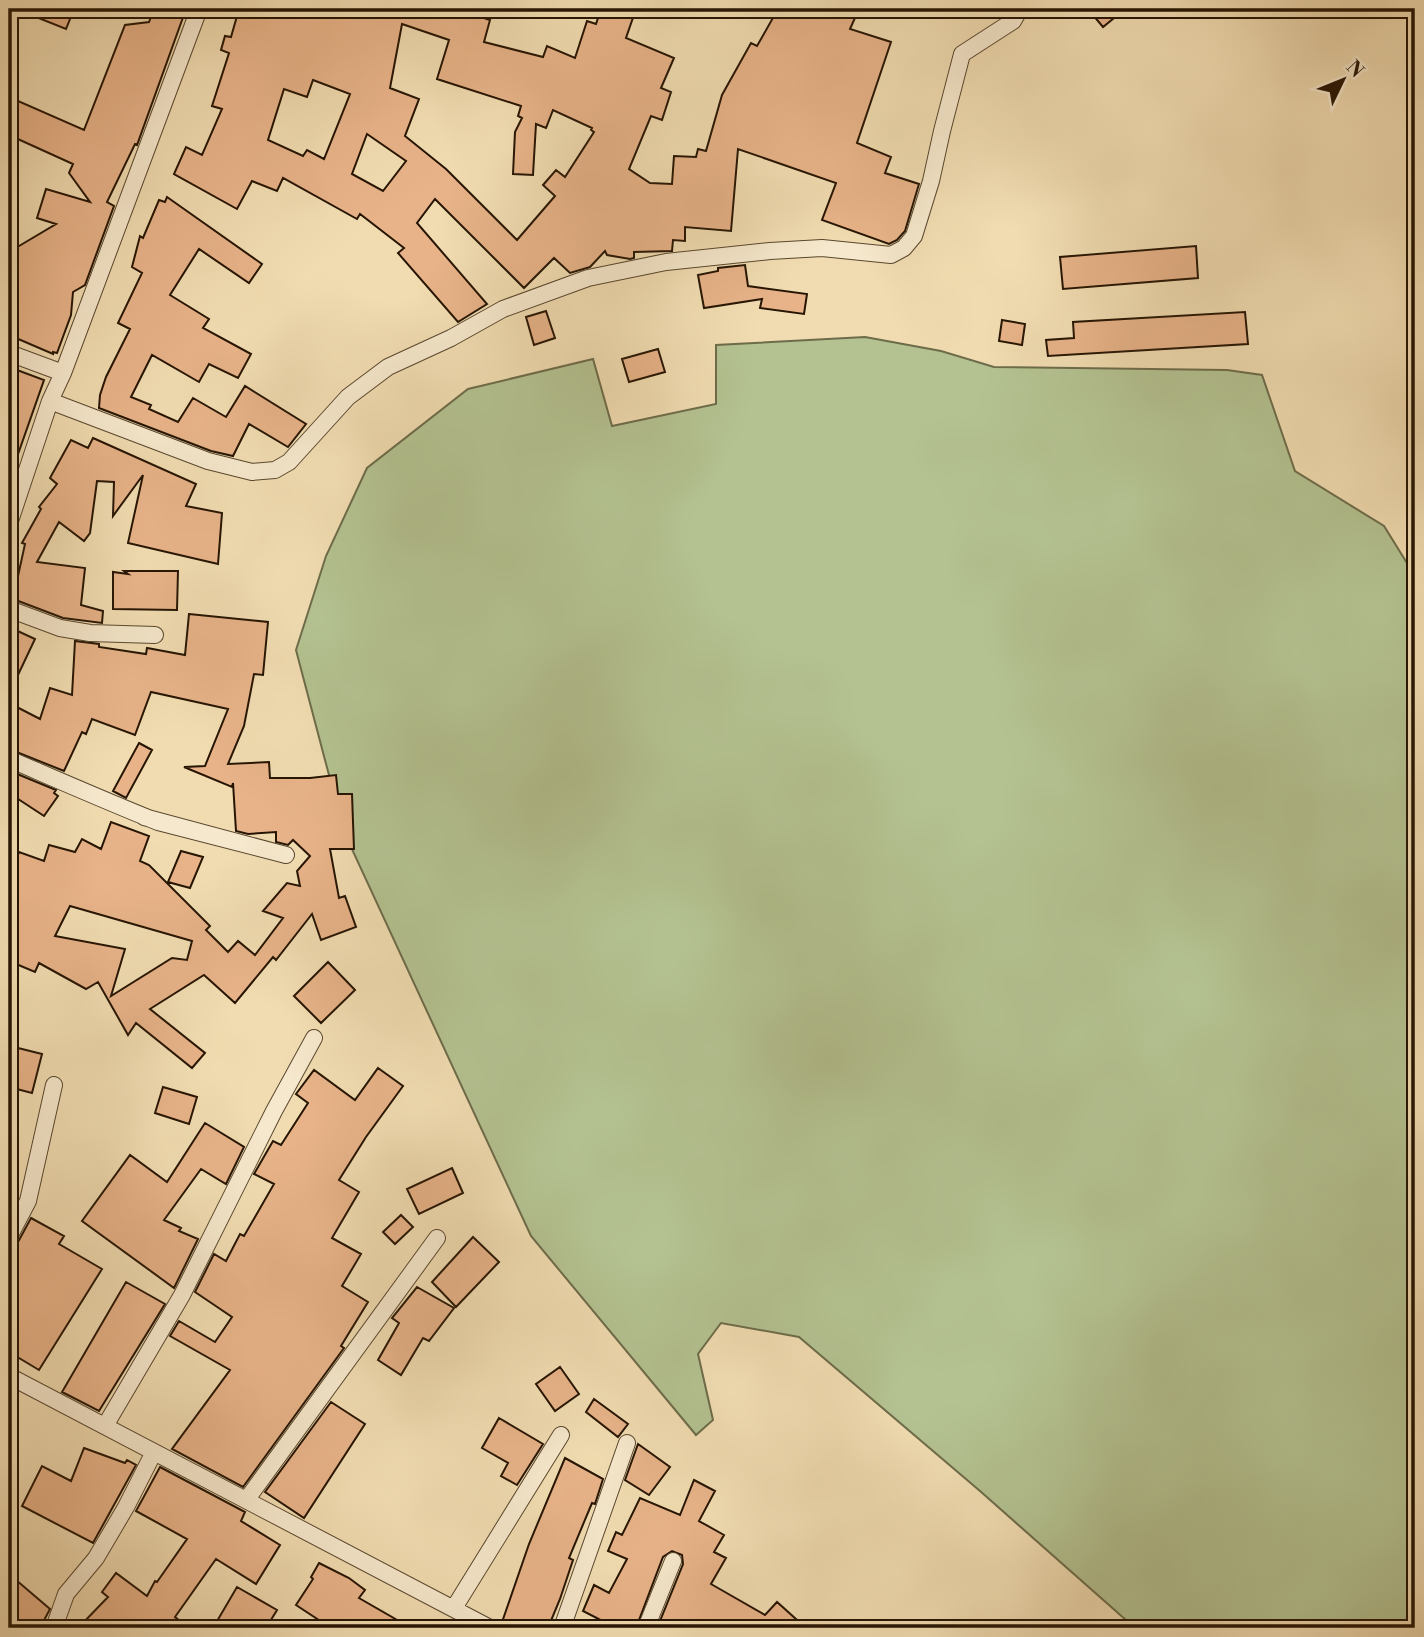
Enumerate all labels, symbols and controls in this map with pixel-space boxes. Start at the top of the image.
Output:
north arrow [1308,46,1378,116]
text: N [1341,55,1369,83]

